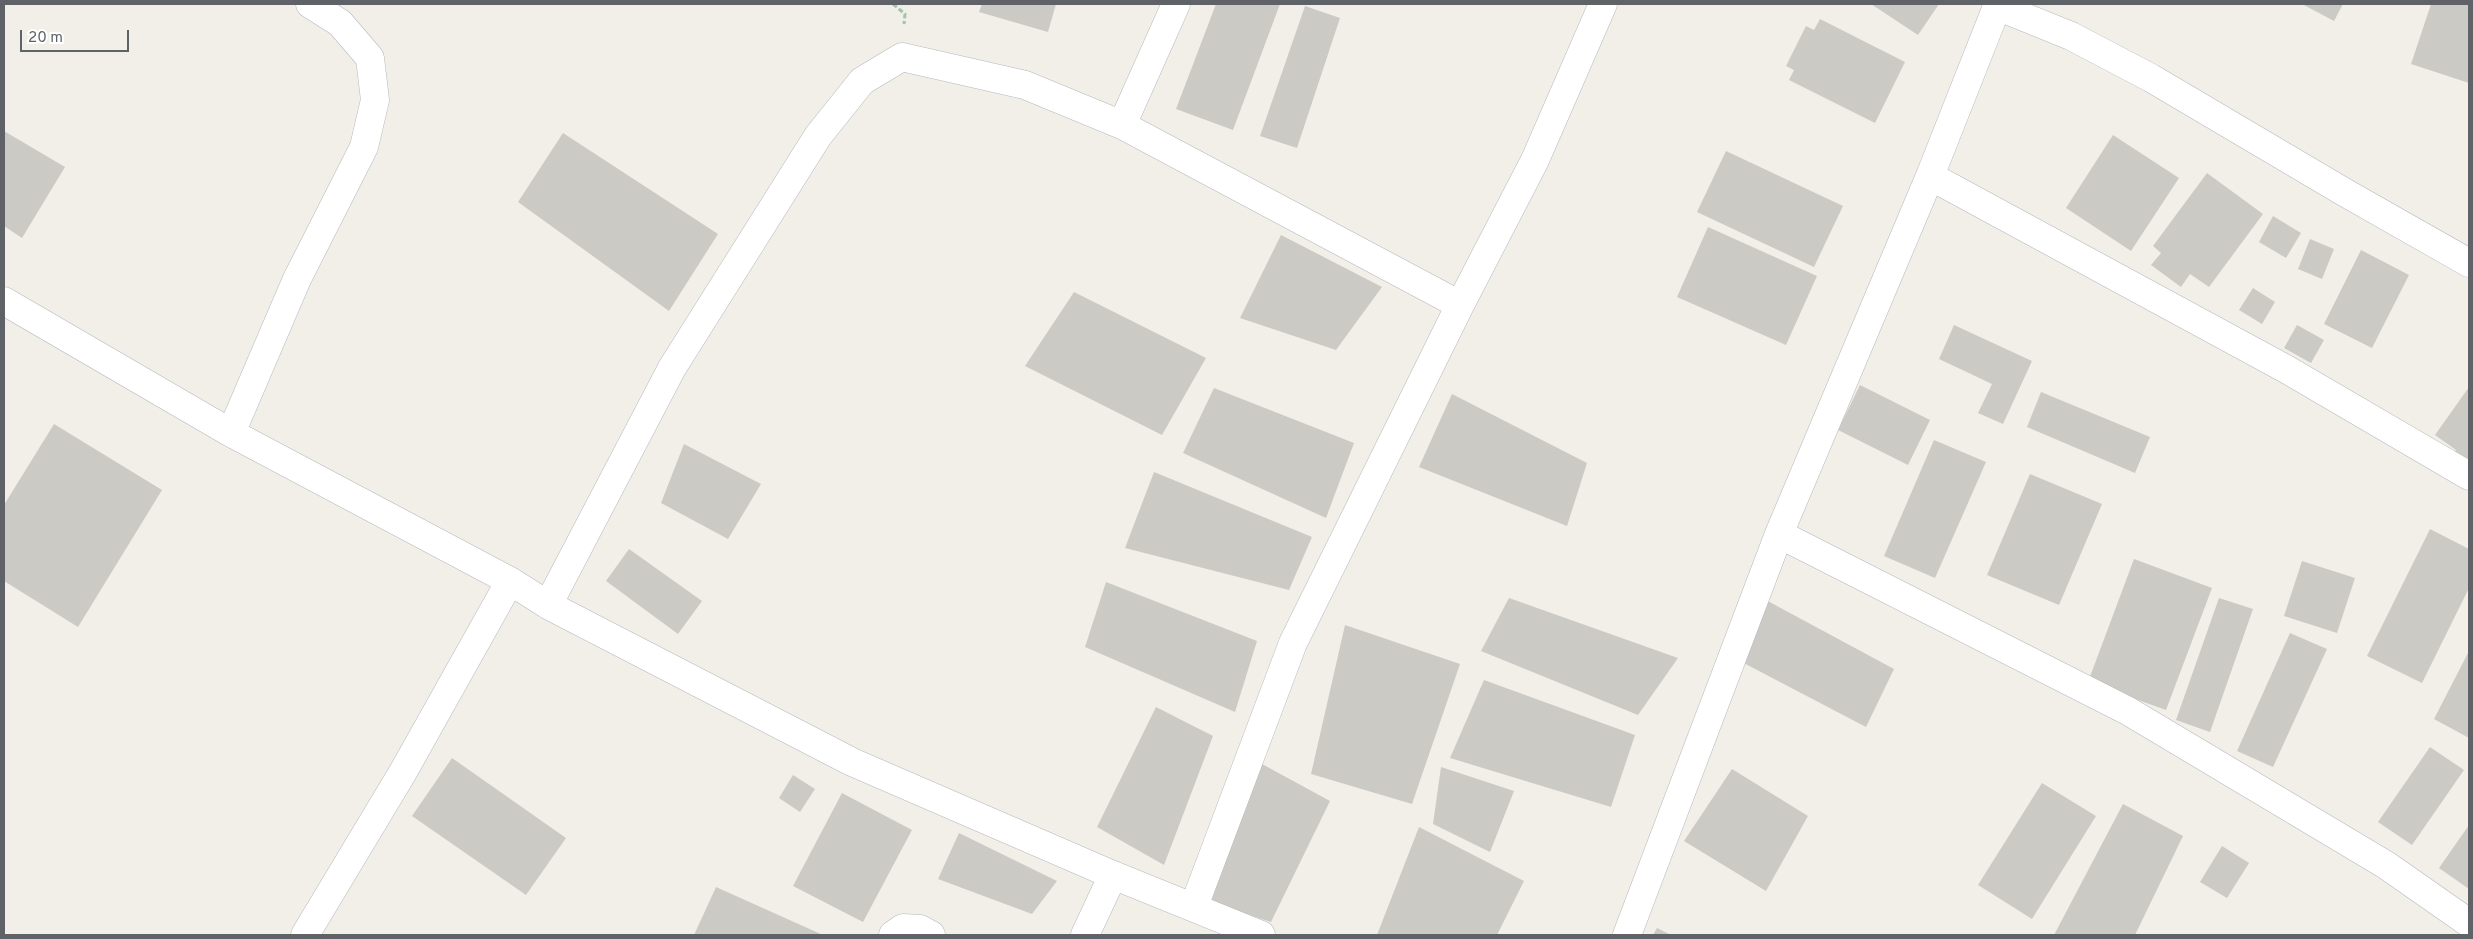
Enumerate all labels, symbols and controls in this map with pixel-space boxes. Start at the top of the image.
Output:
scale bar [22,20,131,52]
text: 20 m [28,29,63,48]

